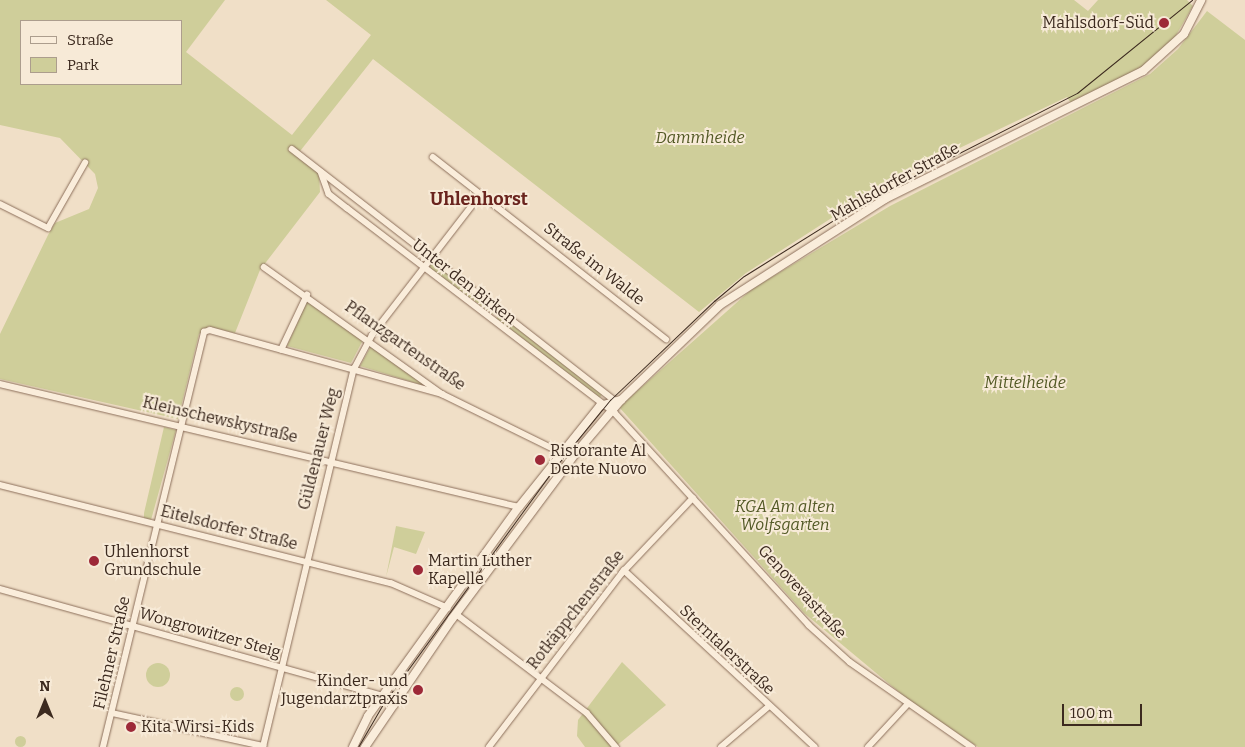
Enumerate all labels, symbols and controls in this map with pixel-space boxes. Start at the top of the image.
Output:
place label: Mahlsdorf-Süd [1042,13,1154,33]
marker: Mahlsdorf-Süd [1158,17,1170,29]
legend [20,20,182,85]
text: Straße [67,31,113,49]
text: Park [67,56,99,74]
park label: Dammheide [655,128,745,148]
street label: Mahlsdorfer Straße [827,139,963,225]
district label: Uhlenhorst [430,188,528,210]
street label: Straße im Walde [540,219,648,309]
street label: Unter den Birken [408,235,520,329]
street label: Pflanzgartenstraße [341,297,469,395]
park label: Mittelheide [984,373,1066,393]
street label: Güldenauer Weg [295,386,343,512]
street label: Kleinschewskystraße [141,393,299,447]
place label: Ristorante Al Dente Nuovo [550,441,647,479]
marker: Ristorante Al Dente Nuovo [534,454,546,466]
park label: KGA Am alten Wolfsgarten [735,497,835,535]
street label: Eitelsdorfer Straße [158,502,300,554]
street label: Genovevastraße [754,541,850,643]
place label: Uhlenhorst Grundschule [104,542,201,580]
street label: Rotkäppchenstraße [523,547,629,673]
place label: Martin Luther Kapelle [428,551,532,589]
marker: Uhlenhorst Grundschule [88,555,100,567]
marker: Martin Luther Kapelle [412,564,424,576]
street label: Filehner Straße [90,595,134,711]
street label: Sterntalerstraße [675,601,779,699]
street label: Wongrowitzer Steig [137,604,283,662]
place label: Kinder- und Jugendarztpraxis [281,671,408,709]
north arrow [20,677,70,727]
text: N [40,678,50,695]
marker: Kinder- und Jugendarztpraxis [412,684,424,696]
scale bar [1065,694,1145,726]
text: 100 m [1070,704,1113,722]
place label: Kita Wirsi-Kids [141,717,254,737]
marker: Kita Wirsi-Kids [125,721,137,733]

